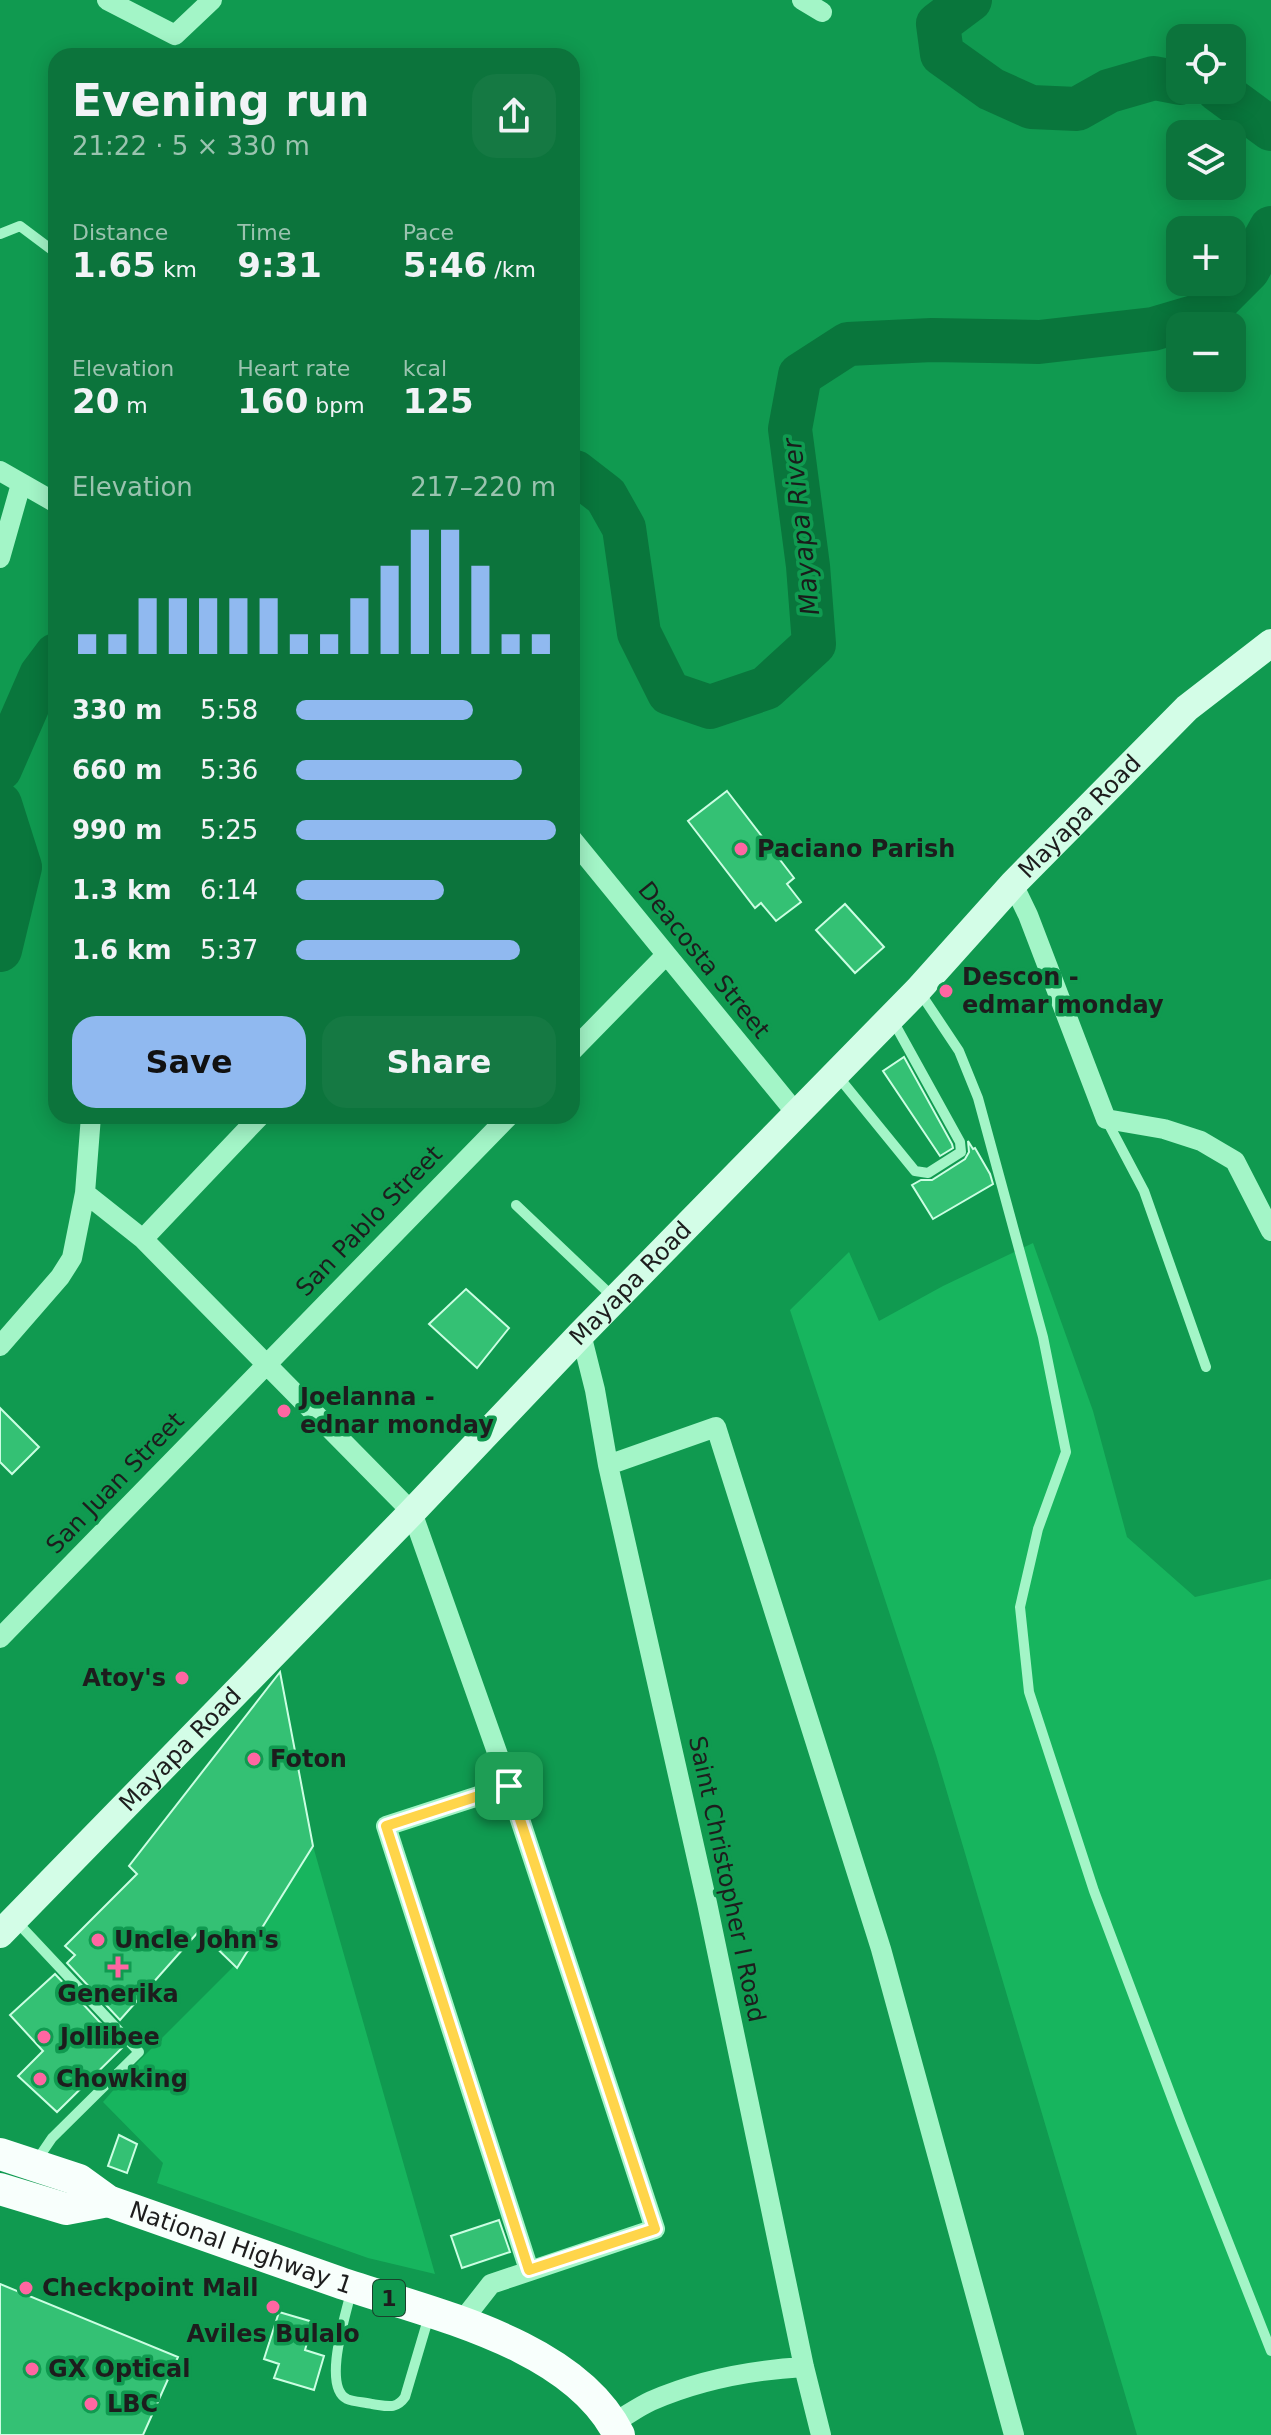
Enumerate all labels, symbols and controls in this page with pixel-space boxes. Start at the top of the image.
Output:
map controls [1166,24,1246,392]
button: locate [1166,24,1246,104]
button: share [472,74,556,158]
text: Evening run [72,75,369,126]
button: layers [1166,120,1246,200]
text: 21:22 · 5 × 330 m [72,131,310,161]
button: + [1166,216,1246,296]
text: Distance [72,220,168,245]
text: Time [237,220,291,245]
text: Pace [403,220,454,245]
text: 1.65 [72,245,156,285]
text: 9:31 [237,245,322,285]
text: 5:46 [403,245,487,285]
text: km [156,257,197,282]
text: /km [487,257,536,282]
button: − [1166,312,1246,392]
text: Elevation [72,356,174,381]
text: Heart rate [237,356,350,381]
text: kcal [403,356,447,381]
text: 20 [72,381,119,421]
text: 160 [237,381,308,421]
text: 125 [403,381,474,421]
text: m [119,393,148,418]
text: bpm [308,393,365,418]
water label: Mayapa River [777,435,825,617]
text: Elevation [72,472,193,502]
text: 217–220 m [410,472,556,502]
text: 330 m [72,695,162,725]
text: 5:58 [200,695,258,725]
street label: Mayapa Road [1013,749,1147,884]
text: 660 m [72,755,162,785]
text: 5:36 [200,755,258,785]
text: 990 m [72,815,162,845]
text: 5:25 [200,815,258,845]
place label: Paciano Parish [757,835,955,863]
marker: Paciano Parish [732,840,750,858]
text: 1.3 km [72,875,172,905]
text: 6:14 [200,875,258,905]
street label: Deacosta Street [632,876,776,1044]
text: 1.6 km [72,935,172,965]
text: 5:37 [200,935,258,965]
place label: Descon - edmar monday [962,963,1164,1019]
marker: Descon - edmar monday [937,982,955,1000]
button: Save [72,1016,306,1108]
button: Share [322,1016,556,1108]
street label: San Pablo Street [290,1140,448,1302]
street label: Mayapa Road [564,1216,697,1351]
place label: Joelanna - ednar monday [298,1383,494,1439]
marker: Joelanna - ednar monday [275,1402,293,1420]
street label: San Juan Street [40,1407,190,1559]
place label: Atoy's [82,1664,166,1692]
marker: Atoy's [173,1669,191,1687]
street label: Mayapa Road [114,1682,247,1817]
street label: Saint Christopher I Road [683,1733,771,2025]
place label: Foton [270,1745,347,1773]
marker: Foton [245,1750,263,1768]
pin [475,1752,543,1820]
icon: arrive [487,1764,531,1808]
place label: Uncle John's [114,1926,279,1954]
marker: Uncle John's [89,1931,107,1949]
marker: Generika [109,1958,127,1976]
place label: Generika [57,1980,179,2008]
place label: Jollibee [58,2023,160,2051]
marker: Jollibee [35,2028,53,2046]
place label: Chowking [56,2065,188,2093]
marker: Chowking [31,2070,49,2088]
street label: National Highway 1 [126,2196,356,2300]
place label: Checkpoint Mall [42,2274,259,2302]
marker: Checkpoint Mall [17,2279,35,2297]
road number: 1 [373,2280,405,2316]
marker: Aviles Bulalo [264,2298,282,2316]
place label: Aviles Bulalo [186,2320,360,2348]
place label: GX Optical [48,2355,191,2383]
marker: GX Optical [23,2360,41,2378]
place label: LBC [107,2390,158,2418]
marker: LBC [82,2395,100,2413]

